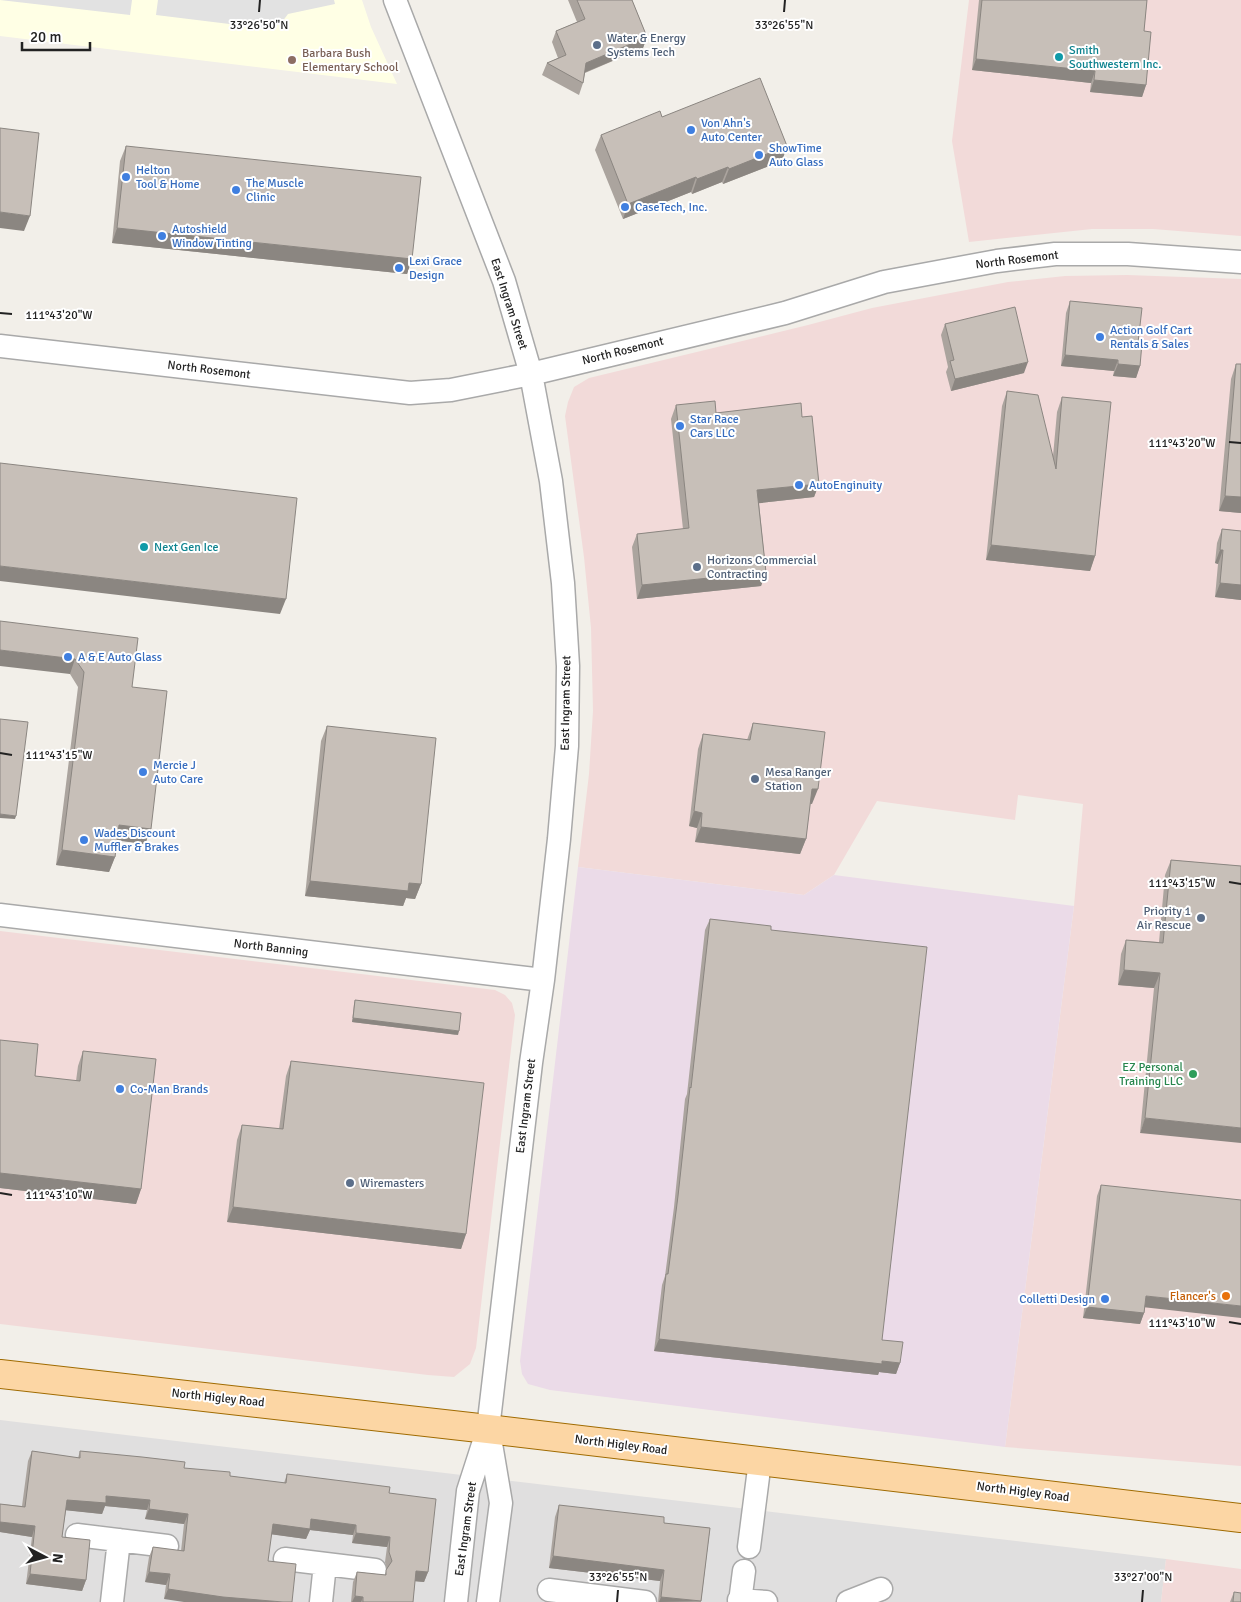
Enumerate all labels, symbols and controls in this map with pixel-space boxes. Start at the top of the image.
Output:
text: 33°26'50"N [230,18,288,33]
text: 33°26'55"N [755,18,813,33]
scale bar [22,20,90,52]
text: 20 m [30,28,61,46]
place label: Water & Energy Systems Tech [607,31,686,60]
marker: Water & Energy Systems Tech [591,39,603,51]
place label: Smith Southwestern Inc. [1069,43,1161,72]
place label: Barbara Bush Elementary School [302,46,399,75]
marker: Smith Southwestern Inc. [1053,51,1065,63]
marker: Barbara Bush Elementary School [286,54,298,66]
place label: Von Ahn's Auto Center [701,116,763,145]
marker: Von Ahn's Auto Center [685,124,697,136]
place label: ShowTime Auto Glass [769,141,824,170]
marker: ShowTime Auto Glass [753,149,765,161]
place label: Helton Tool & Home [136,163,200,192]
marker: Helton Tool & Home [120,171,132,183]
place label: The Muscle Clinic [246,176,304,205]
marker: The Muscle Clinic [230,184,242,196]
place label: CaseTech, Inc. [635,200,707,215]
marker: CaseTech, Inc. [619,201,631,213]
place label: Autoshield Window Tinting [172,222,252,251]
marker: Autoshield Window Tinting [156,230,168,242]
street label: North Rosemont [975,247,1059,273]
place label: Lexi Grace Design [409,254,462,283]
street label: East Ingram Street [487,256,531,352]
marker: Lexi Grace Design [393,262,405,274]
text: 111°43'20"W [25,308,93,323]
place label: Action Golf Cart Rentals & Sales [1110,323,1192,352]
marker: Action Golf Cart Rentals & Sales [1094,331,1106,343]
street label: North Rosemont [581,334,665,368]
street label: North Rosemont [167,357,251,383]
place label: Star Race Cars LLC [690,412,739,441]
marker: Star Race Cars LLC [674,420,686,432]
text: 111°43'20"W [1148,436,1216,451]
place label: AutoEnginuity [809,478,882,493]
marker: AutoEnginuity [793,479,805,491]
place label: Next Gen Ice [154,540,219,555]
marker: Next Gen Ice [138,541,150,553]
place label: Horizons Commercial Contracting [707,553,817,582]
marker: Horizons Commercial Contracting [691,561,703,573]
place label: A & E Auto Glass [78,650,162,665]
marker: A & E Auto Glass [62,651,74,663]
street label: East Ingram Street [558,655,574,751]
text: 111°43'15"W [25,748,93,763]
place label: Mercie J Auto Care [153,758,203,787]
place label: Mesa Ranger Station [765,765,832,794]
marker: Mercie J Auto Care [137,766,149,778]
marker: Mesa Ranger Station [749,773,761,785]
place label: Wades Discount Muffler & Brakes [94,826,179,855]
marker: Wades Discount Muffler & Brakes [78,834,90,846]
text: 111°43'15"W [1148,876,1216,891]
place label: Priority 1 Air Rescue [1137,904,1191,933]
marker: Priority 1 Air Rescue [1195,912,1207,924]
street label: North Banning [233,936,309,960]
street label: East Ingram Street [513,1058,539,1154]
place label: EZ Personal Training LLC [1119,1060,1183,1089]
marker: EZ Personal Training LLC [1187,1068,1199,1080]
place label: Co-Man Brands [130,1082,208,1097]
marker: Co-Man Brands [114,1083,126,1095]
place label: Wiremasters [360,1176,424,1191]
marker: Wiremasters [344,1177,356,1189]
text: 111°43'10"W [25,1188,93,1203]
place label: Flancer's [1170,1289,1216,1304]
marker: Flancer's [1220,1290,1232,1302]
place label: Colletti Design [1019,1292,1095,1307]
marker: Colletti Design [1099,1293,1111,1305]
text: 111°43'10"W [1148,1316,1216,1331]
street label: North Higley Road [171,1386,265,1410]
street label: North Higley Road [574,1432,668,1458]
street label: North Higley Road [976,1479,1070,1505]
street label: East Ingram Street [452,1481,480,1577]
north arrow [20,1532,70,1582]
text: N [48,1553,66,1564]
text: 33°26'55"N [589,1570,647,1585]
text: 33°27'00"N [1114,1570,1172,1585]

